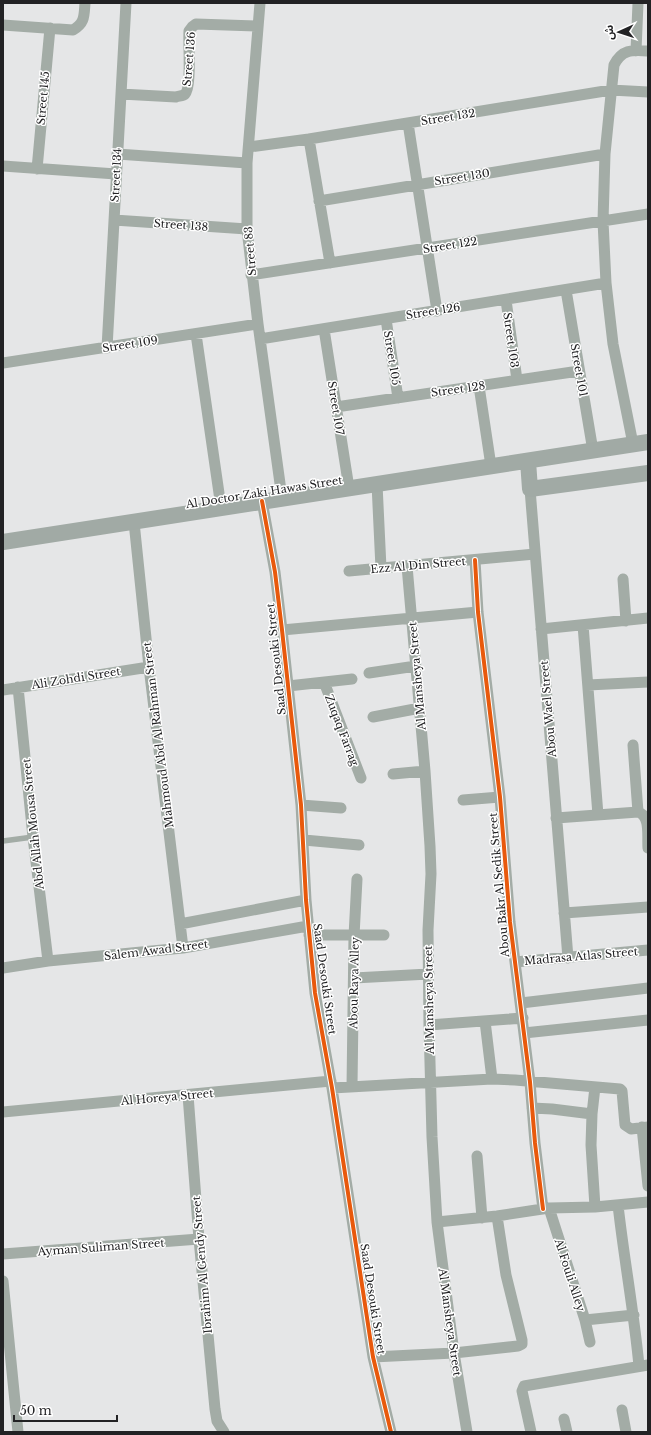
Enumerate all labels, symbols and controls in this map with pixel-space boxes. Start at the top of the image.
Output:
north arrow [599,12,639,52]
text: ش [602,25,616,40]
street label: Street 136 [180,31,198,87]
street label: Street 145 [34,71,52,125]
street label: Street 132 [420,106,476,128]
street label: Street 134 [108,147,124,203]
street label: Street 130 [433,166,491,188]
street label: Street 138 [153,216,209,234]
street label: Street 83 [241,225,259,276]
street label: Street 122 [422,234,478,256]
street label: Street 126 [405,300,461,322]
street label: Street 103 [500,311,522,369]
street label: Street 105 [381,330,403,386]
street label: Street 109 [101,333,159,355]
street label: Street 101 [567,342,591,398]
street label: Street 128 [430,378,486,400]
street label: Street 107 [325,380,347,436]
street label: Al Doctor Zaki Hawas Street [184,473,344,511]
street label: Ezz Al Din Street [370,554,467,576]
street label: Saad Desouki Street [263,602,289,716]
street label: Al Mansheya Street [405,620,429,732]
street label: Mahmoud Abd Al Rahman Street [140,640,176,829]
street label: Abou Wael Street [537,659,559,759]
street label: Ali Zohdi Street [30,664,122,692]
street label: Zuqaq Farrag [322,692,362,768]
street label: Abd Allah Mousa Street [19,757,47,891]
street label: Abou Bakr Al Sedik Street [486,811,512,959]
street label: Saad Desouki Street [310,922,340,1036]
street label: Salem Awad Street [103,937,210,963]
street label: Abou Raya Alley [346,937,362,1030]
street label: Madrasa Atlas Street [524,944,639,968]
street label: Al Mansheya Street [421,945,437,1055]
street label: Al Horeya Street [119,1086,215,1108]
street label: Ibrahim Al Gendy Street [189,1195,215,1334]
street label: Ayman Suliman Street [36,1236,166,1258]
street label: Al Fouli Alley [551,1236,588,1313]
street label: Saad Desouki Street [357,1242,389,1356]
street label: Al Mansheya Street [435,1266,465,1378]
scale bar [14,1397,117,1423]
text: 50 m [20,1403,52,1418]

